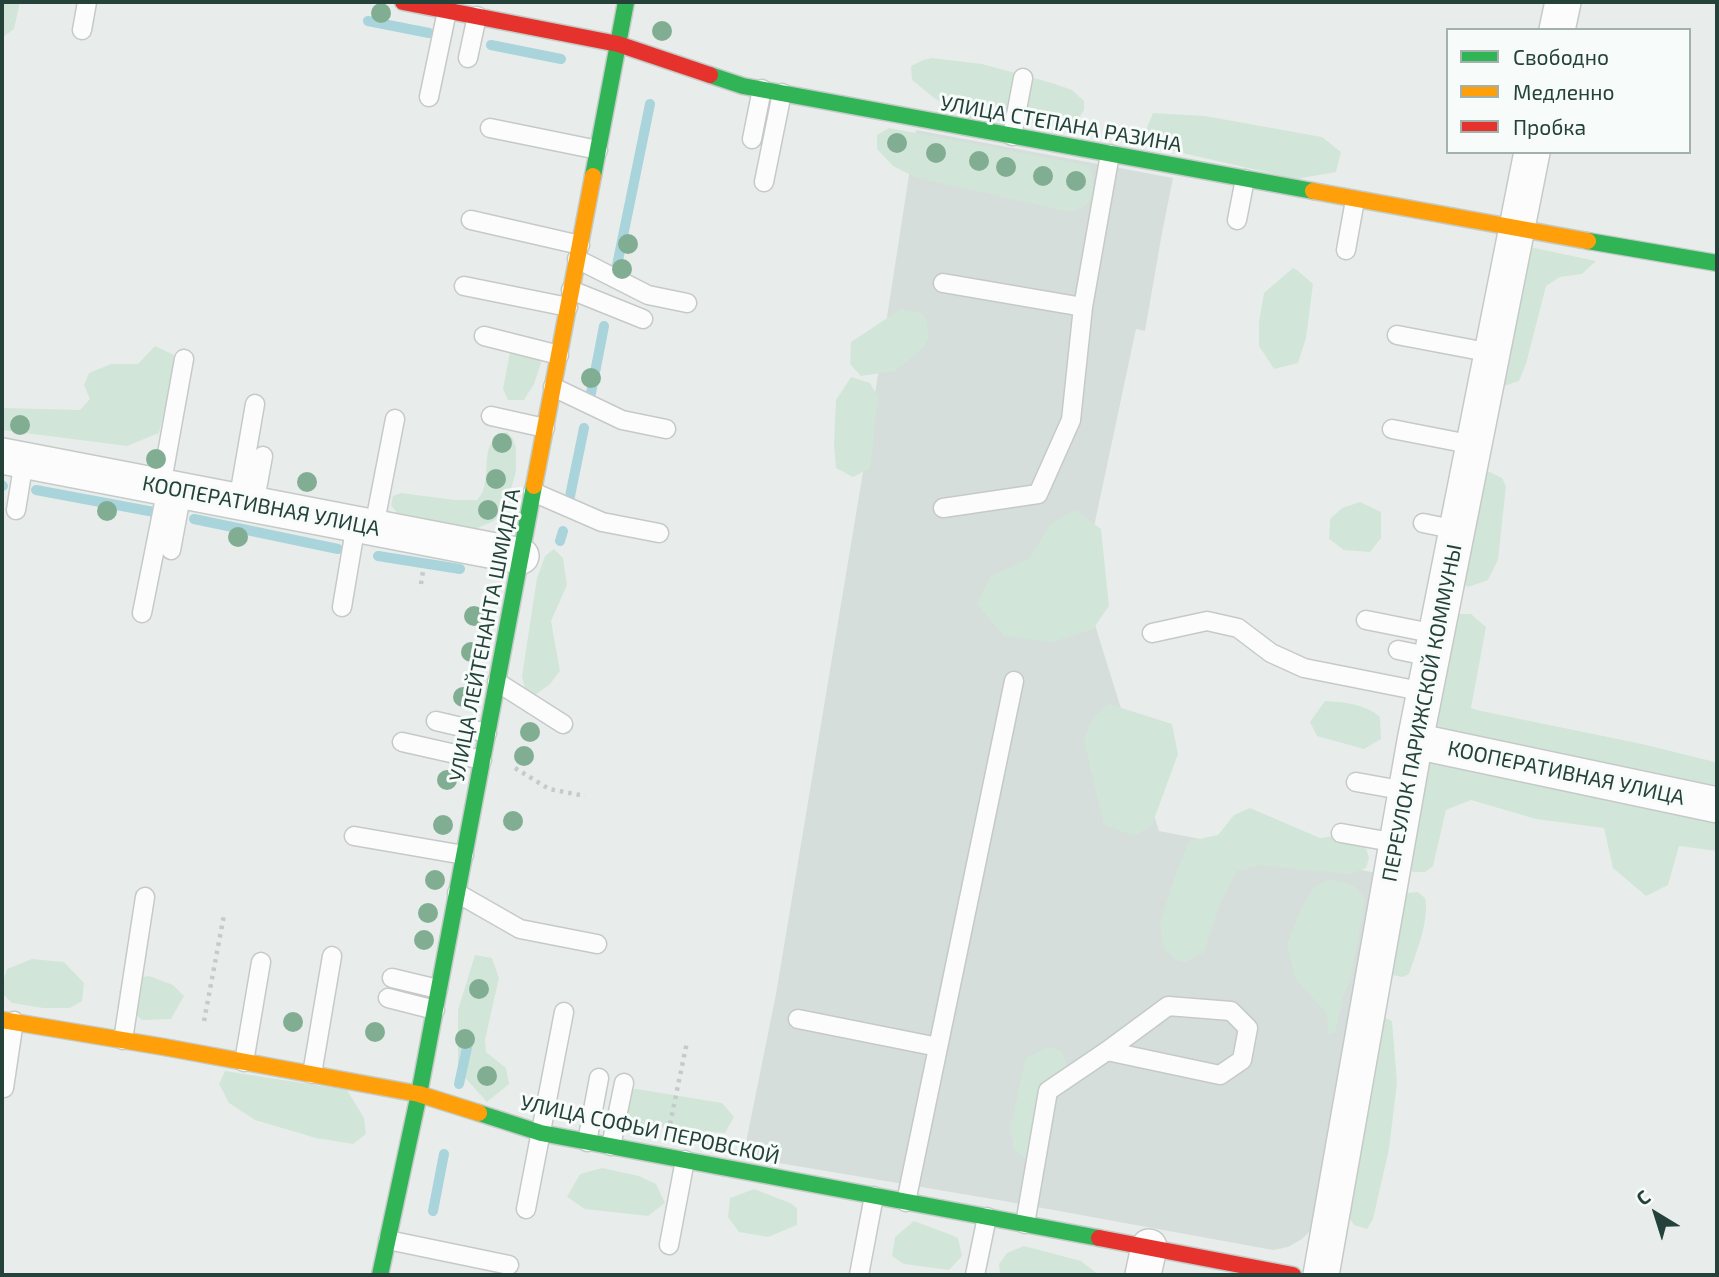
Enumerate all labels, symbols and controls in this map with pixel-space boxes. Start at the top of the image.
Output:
legend [1446,28,1691,154]
text: Свободно [1513,44,1609,69]
text: Медленно [1513,79,1615,104]
street label: УЛИЦА СТЕПАНА РАЗИНА [938,90,1184,158]
text: Пробка [1513,114,1586,139]
street label: КООПЕРАТИВНАЯ УЛИЦА [140,471,382,541]
street label: УЛИЦА ЛЕЙТЕНАНТА ШМИДТА [444,486,526,784]
street label: ПЕРЕУЛОК ПАРИЖСКОЙ КОММУНЫ [1377,542,1467,884]
street label: КООПЕРАТИВНАЯ УЛИЦА [1445,736,1687,810]
street label: УЛИЦА СОФЬИ ПЕРОВСКОЙ [518,1090,782,1170]
north arrow [1621,1179,1691,1249]
text: С [1631,1185,1654,1210]

